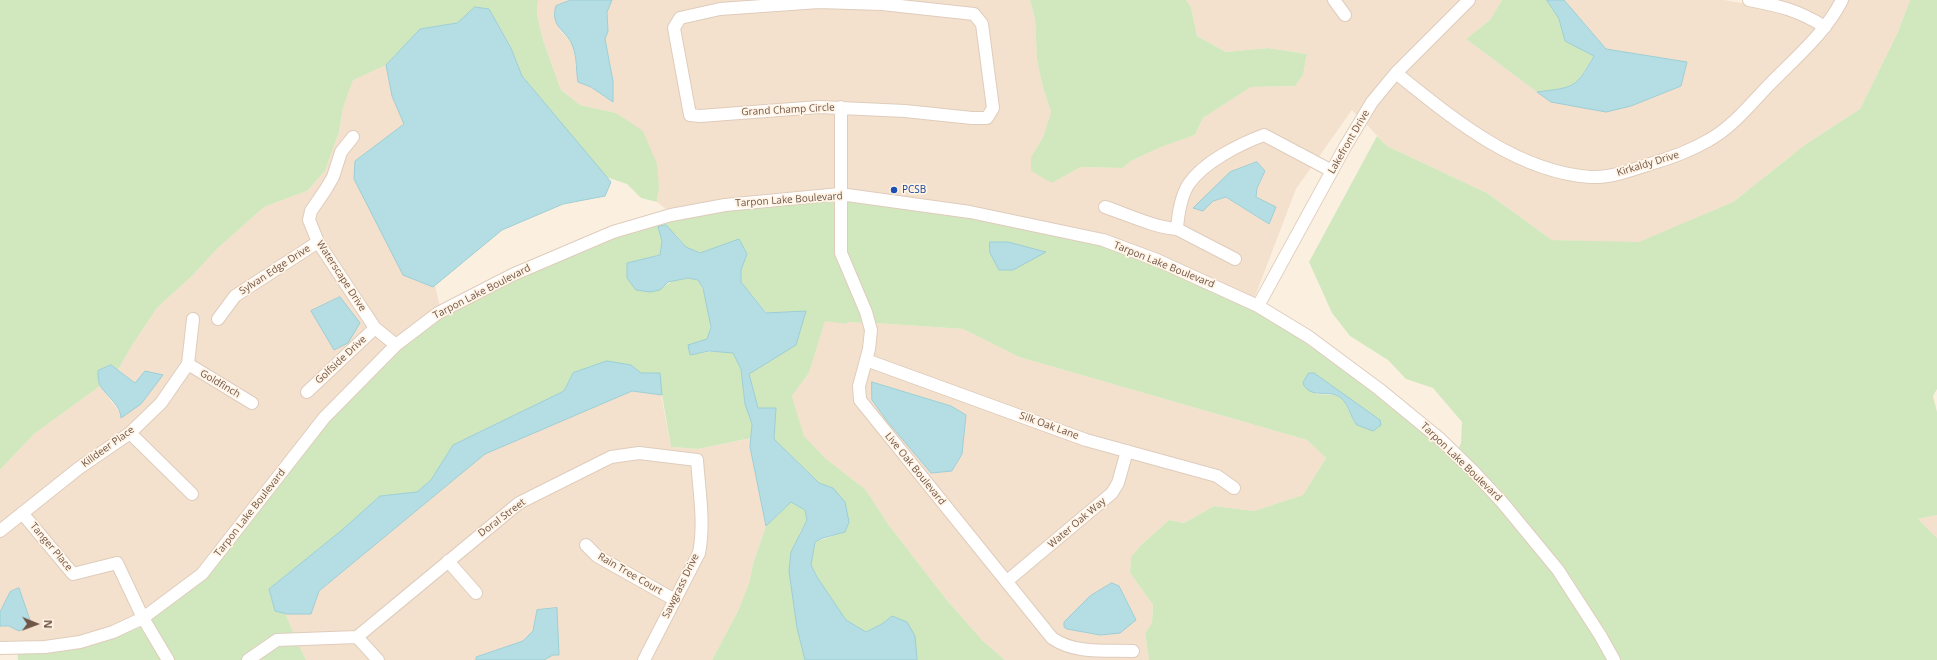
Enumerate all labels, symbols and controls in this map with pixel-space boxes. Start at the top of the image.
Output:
street label: Grand Champ Circle [741,102,835,118]
street label: Lakefront Drive [1326,108,1372,176]
street label: Kirkaldy Drive [1616,149,1680,179]
place label: PCSB [902,184,926,196]
marker: PCSB [889,185,899,195]
street label: Tarpon Lake Boulevard [735,190,843,210]
street label: Waterscape Drive [314,238,368,314]
street label: Tarpon Lake Boulevard [1112,239,1216,291]
street label: Sylvan Edge Drive [237,243,313,297]
street label: Tarpon Lake Boulevard [431,262,533,322]
street label: Golfside Drive [313,333,369,387]
street label: Goldfinch [198,367,242,401]
street label: Silk Oak Lane [1018,410,1080,442]
street label: Tarpon Lake Boulevard [1418,420,1504,504]
street label: Killdeer Place [79,424,137,470]
street label: Live Oak Boulevard [882,430,948,508]
street label: Tarpon Lake Boulevard [212,467,288,559]
street label: Water Oak Way [1046,495,1108,551]
street label: Doral Street [476,496,528,540]
street label: Tanger Place [27,520,75,574]
street label: Rain Tree Court [596,551,664,597]
street label: Sawgrass Drive [660,552,702,620]
north arrow [16,604,56,644]
text: N [41,620,56,629]

